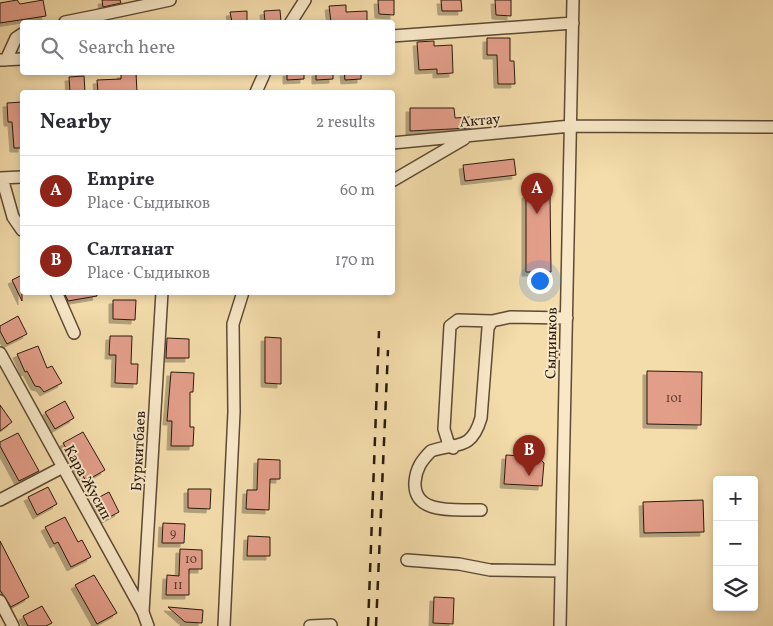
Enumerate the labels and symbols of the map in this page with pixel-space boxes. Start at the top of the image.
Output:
street label: Актау [459,109,501,134]
pin: A [521,173,553,214]
your location [527,268,553,294]
street label: Сыдиыков [541,307,564,379]
house number: 101 [666,391,682,407]
street label: Буркитбаев [127,410,152,492]
pin: B [513,435,545,476]
street label: Кара Жусип [58,442,116,524]
house number: 9 [170,526,176,542]
house number: 10 [185,552,197,568]
house number: 11 [173,578,183,594]

